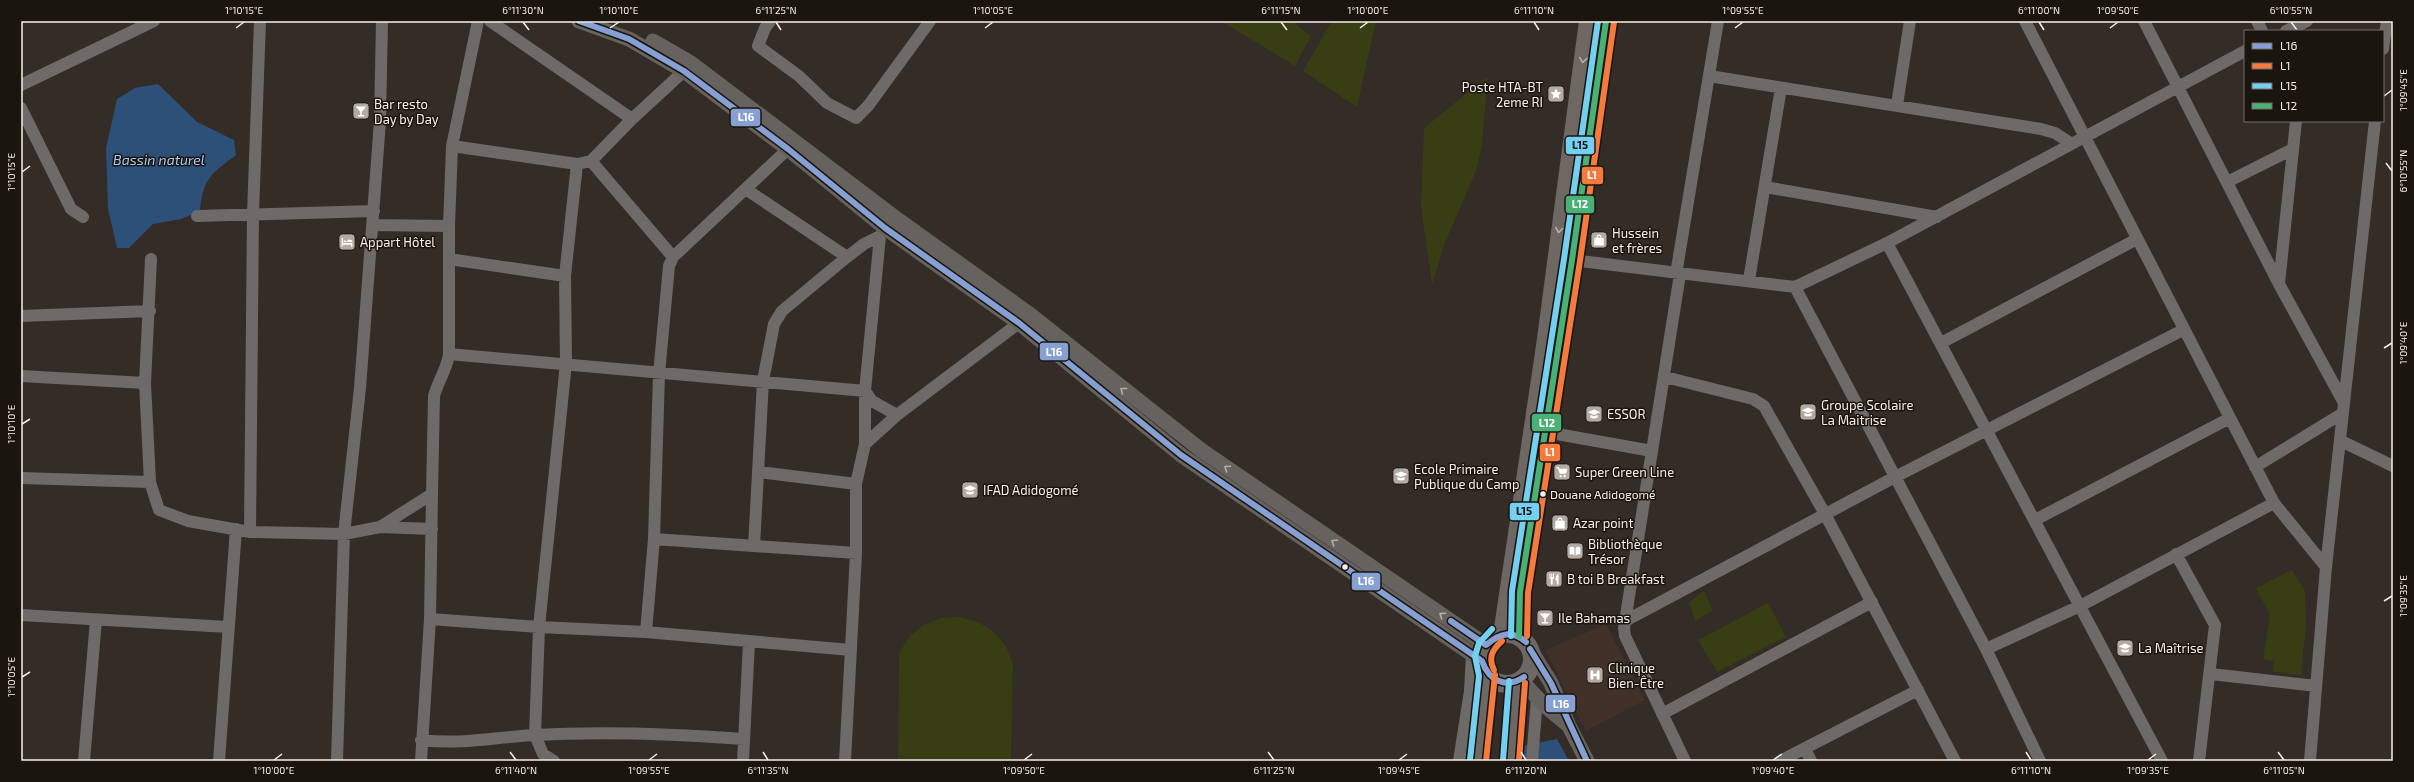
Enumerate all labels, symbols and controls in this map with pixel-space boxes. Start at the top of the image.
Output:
text: 1°10'15"E [225,4,263,16]
text: 6°11'30"N [502,4,544,16]
text: 1°10'10"E [600,4,639,16]
text: 6°11'25"N [756,4,796,16]
text: 1°10'05"E [973,4,1014,16]
text: 6°11'15"N [1261,4,1301,16]
text: 1°10'00"E [1348,4,1389,16]
text: 6°11'10"N [1514,4,1554,16]
text: 1°09'55"E [1722,4,1764,16]
text: 6°11'00"N [2018,4,2060,16]
text: 1°09'50"E [2097,4,2139,16]
text: 6°10'55"N [2270,4,2312,16]
legend [2244,30,2384,122]
text: L16 [2280,38,2297,52]
one-way arrow [1578,57,1587,63]
text: L1 [2280,58,2290,72]
text: 1°09'45"E [2397,69,2409,111]
text: L15 [2280,78,2297,92]
place label: Poste HTA-BT 2eme RI [1462,79,1543,110]
place icon: Poste HTA-BT 2eme RI [1546,84,1566,104]
place label: Bar resto Day by Day [374,96,439,127]
text: L12 [2280,98,2297,112]
bar icon: Bar resto Day by Day [351,101,371,121]
line badge: L16 [730,108,761,127]
text: L16 [738,110,755,123]
line badge: L15 [1565,136,1595,155]
text: L15 [1572,138,1588,151]
text: 6°10'55"N [2397,150,2409,192]
water label: Bassin naturel [113,151,205,168]
text: 1°10'15"E [5,153,17,191]
line badge: L1 [1581,166,1604,185]
text: L1 [1587,168,1597,181]
line badge: L12 [1565,195,1595,214]
text: L12 [1572,197,1588,210]
place label: Hussein et frères [1612,225,1662,256]
one-way arrow [1555,227,1564,233]
shop icon: Hussein et frères [1589,230,1609,250]
hotel icon: Appart Hôtel [337,232,357,252]
place label: Appart Hôtel [360,234,435,250]
text: 1°09'40"E [2397,321,2409,364]
line badge: L16 [1039,342,1069,361]
text: L16 [1046,345,1063,358]
one-way arrow [1121,388,1128,395]
place label: Groupe Scolaire La Maitrise [1821,397,1914,428]
school or university icon: Groupe Scolaire La Maitrise [1798,402,1818,422]
text: 1°10'10"E [5,404,17,443]
school or university icon: ESSOR [1584,404,1604,424]
place label: ESSOR [1607,406,1646,422]
line badge: L12 [1531,413,1562,432]
text: L12 [1539,416,1555,429]
line badge: L1 [1539,443,1561,462]
text: L1 [1545,445,1555,458]
place label: Ecole Primaire Publique du Camp [1414,461,1520,492]
supermarket icon: Super Green Line [1552,462,1572,482]
place label: Super Green Line [1575,464,1674,480]
one-way arrow [1224,465,1231,473]
school or university icon: Ecole Primaire Publique du Camp [1391,466,1411,486]
school or university icon: IFAD Adidogomé [960,480,980,500]
place label: IFAD Adidogomé [983,482,1079,498]
place label: Douane Adidogomé [1550,487,1655,501]
marker: Douane Adidogomé [1538,489,1548,499]
line badge: L15 [1509,502,1540,521]
text: L15 [1516,504,1532,517]
shop icon: Azar point [1550,513,1570,533]
place label: Azar point [1573,515,1633,531]
place label: Bibliothèque Trésor [1588,536,1662,567]
one-way arrow [1331,539,1338,547]
library icon: Bibliothèque Trésor [1565,541,1585,561]
unlabelled marker [1340,562,1350,572]
restaurant icon: B toi B Breakfast [1544,569,1564,589]
place label: B toi B Breakfast [1567,571,1665,587]
line badge: L16 [1351,572,1381,591]
text: L16 [1358,574,1375,587]
text: 1°09'35"E [2397,575,2409,617]
bar icon: Ile Bahamas [1535,608,1555,628]
place label: Ile Bahamas [1558,610,1630,626]
one-way arrow [1439,613,1446,620]
school or university icon: La Maîtrise [2115,638,2135,658]
place label: La Maîtrise [2138,640,2203,656]
text: 1°10'05"E [5,656,17,697]
place label: Clinique Bien-Être [1608,660,1664,691]
hospital icon: Clinique Bien-Être [1585,665,1605,685]
line badge: L16 [1545,694,1576,713]
text: L16 [1553,697,1570,710]
text: 1°10'00"E [254,764,295,776]
text: 6°11'40"N [495,764,537,776]
text: 1°09'55"E [628,764,670,776]
text: 6°11'35"N [748,764,788,776]
text: 1°09'50"E [1003,764,1045,776]
text: 6°11'25"N [1254,764,1294,776]
text: 1°09'45"E [1378,764,1420,776]
text: 6°11'20"N [1505,764,1547,776]
text: 1°09'40"E [1752,764,1795,776]
text: 6°11'10"N [2011,764,2051,776]
text: 1°09'35"E [2127,764,2169,776]
text: 6°11'05"N [2263,764,2305,776]

